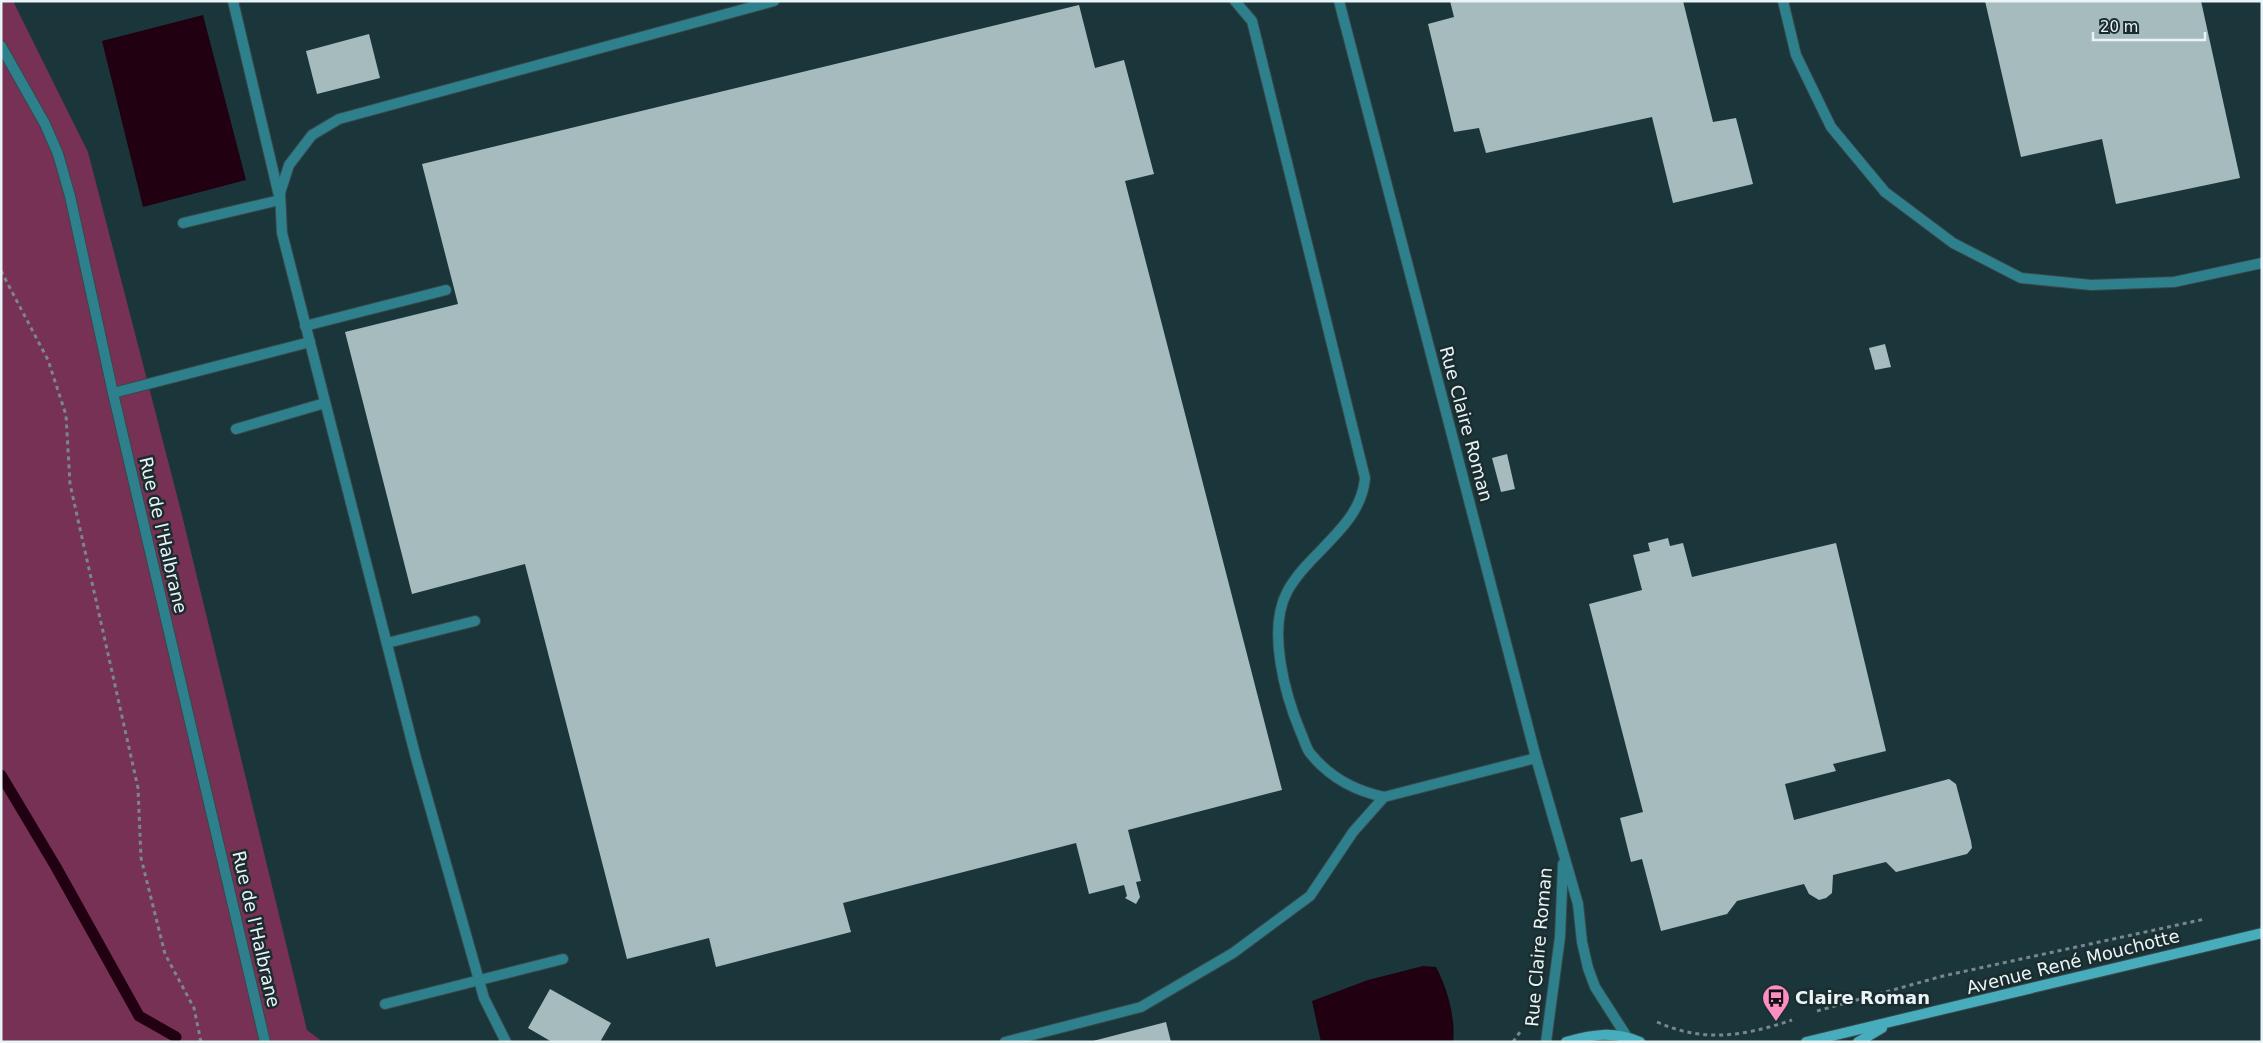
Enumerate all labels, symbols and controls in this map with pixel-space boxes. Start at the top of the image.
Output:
scale bar [2093,10,2206,42]
text: 20 m [2100,18,2138,36]
street label: Rue Claire Roman [1436,344,1497,504]
street label: Rue de l'Halbrane [135,455,192,615]
street label: Rue de l'Halbrane [228,849,285,1009]
street label: Rue Claire Roman [1521,866,1556,1028]
street label: Avenue René Mouchotte [1964,925,2182,998]
bus stop icon: Claire Roman [1761,983,1791,1022]
place label: Claire Roman [1795,987,1930,1008]

